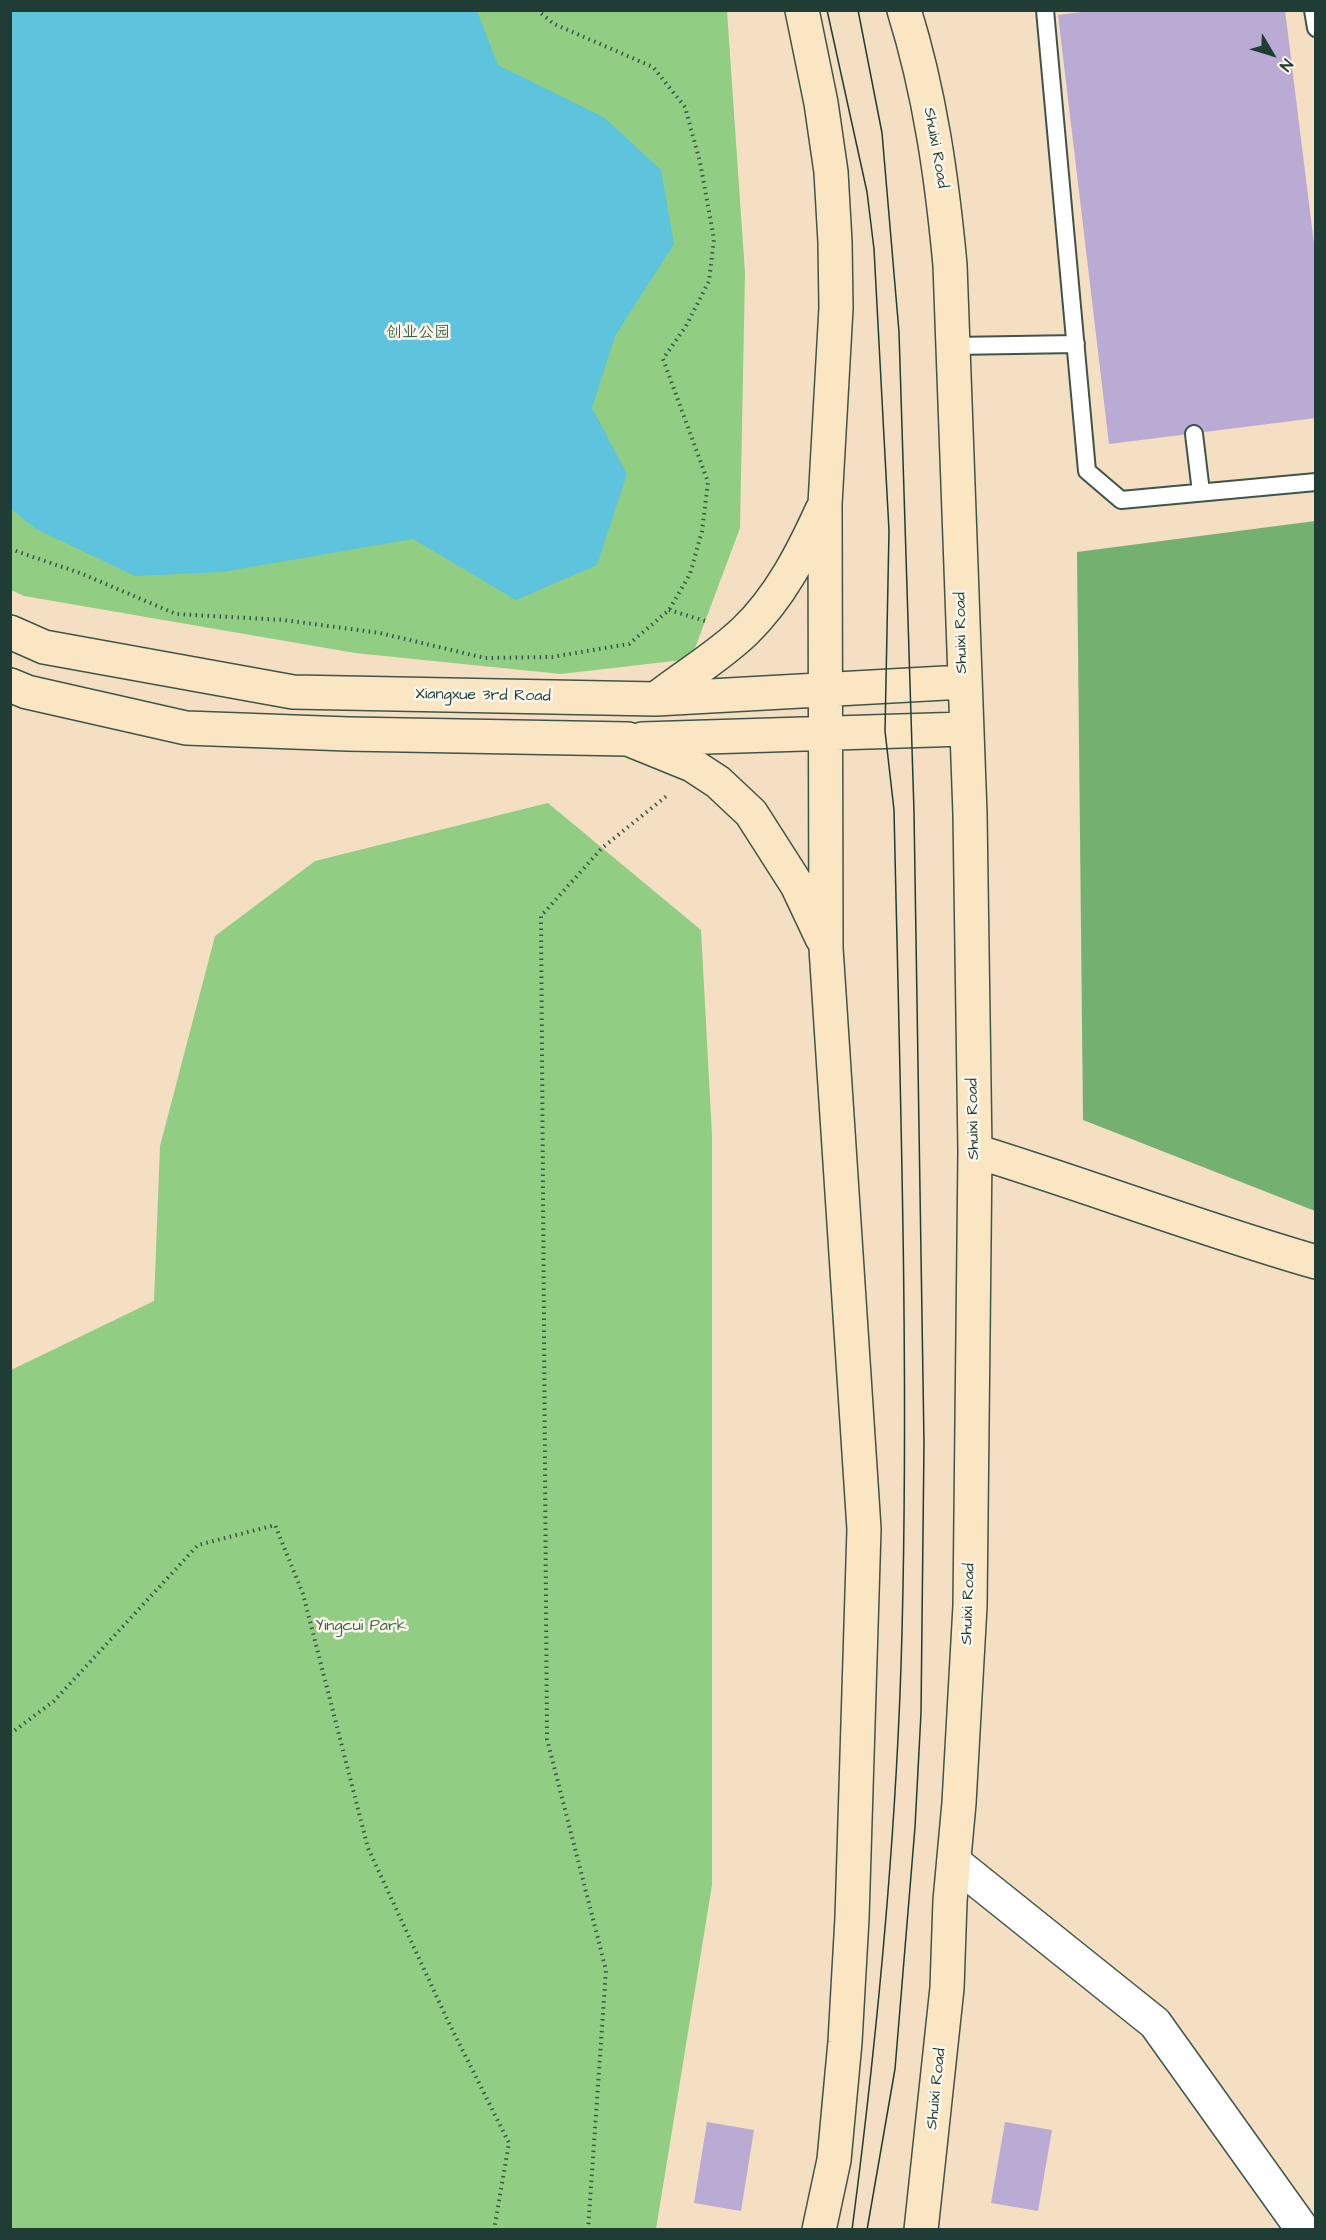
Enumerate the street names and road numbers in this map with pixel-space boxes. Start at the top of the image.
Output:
street label: Shuixi Road [918,106,952,190]
street label: Shuixi Road [952,592,972,674]
street label: Xiangxue 3rd Road [415,685,551,707]
street label: Shuixi Road [964,1078,984,1160]
street label: Shuixi Road [958,1563,980,1645]
street label: Shuixi Road [923,2047,951,2131]

